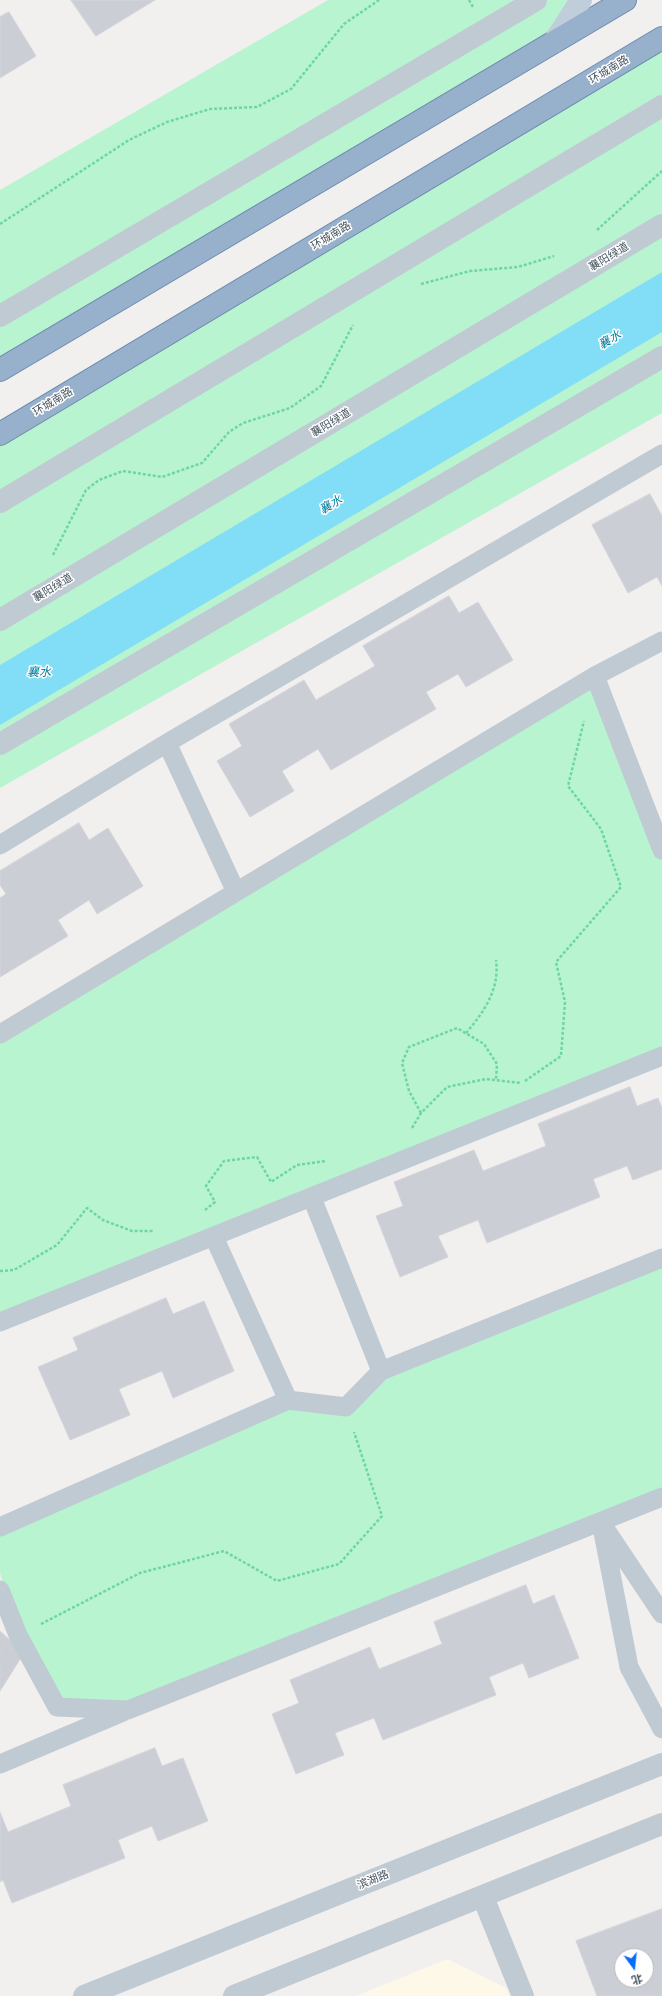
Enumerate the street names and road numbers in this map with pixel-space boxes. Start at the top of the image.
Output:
street label: 环城南路 [587,53,631,87]
street label: 环城南路 [309,219,353,253]
street label: 襄阳绿道 [587,240,631,274]
street label: 环城南路 [31,385,75,419]
street label: 襄阳绿道 [309,406,353,440]
street label: 襄阳绿道 [31,571,75,605]
street label: 滨湖路 [355,1868,391,1892]

